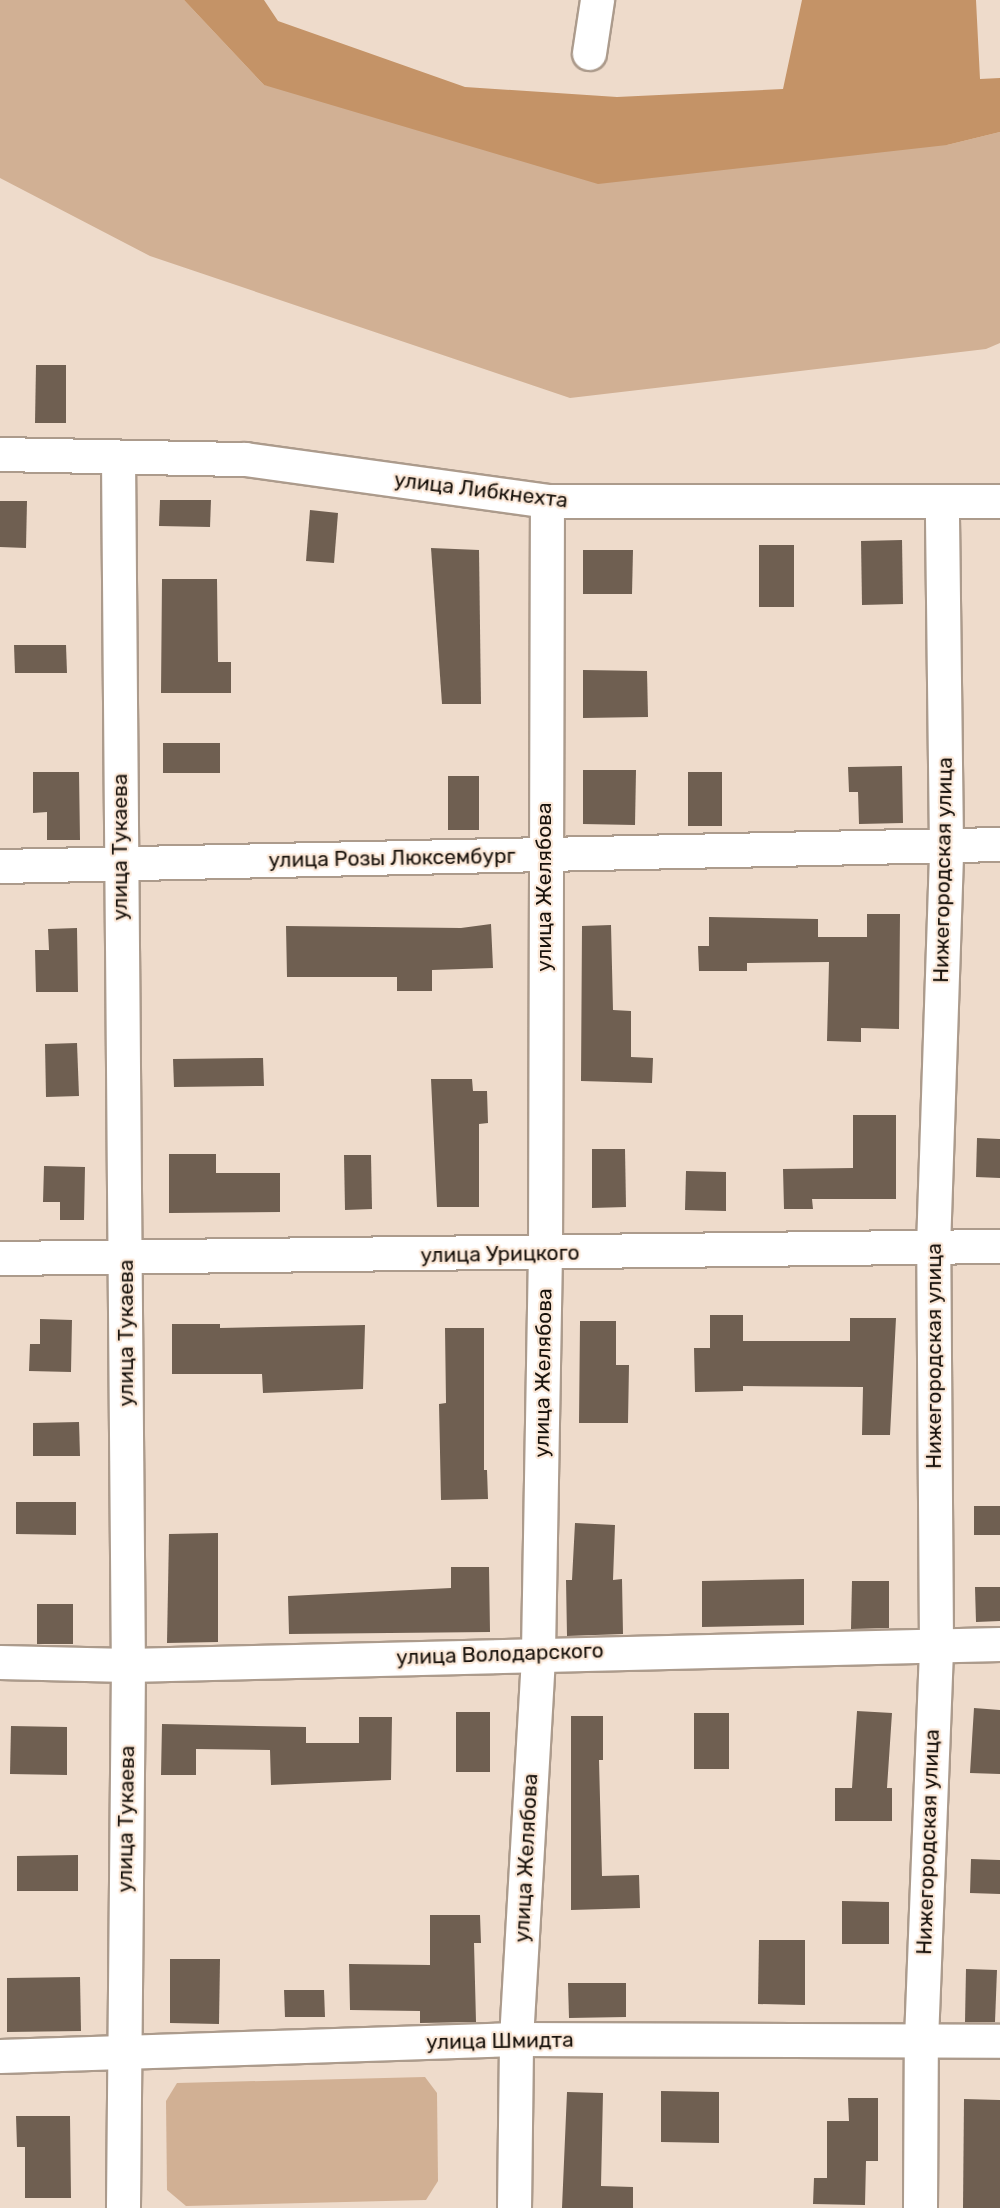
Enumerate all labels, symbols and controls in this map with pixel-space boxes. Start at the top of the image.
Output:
street label: улица Либкнехта [393,467,569,513]
street label: Нижегородская улица [928,757,958,983]
street label: улица Тукаева [107,773,133,921]
street label: улица Желябова [531,802,557,972]
street label: улица Розы Люксембург [268,843,516,873]
street label: улица Урицкого [420,1240,580,1268]
street label: Нижегородская улица [921,1243,947,1469]
street label: улица Тукаева [113,1259,139,1407]
street label: улица Желябова [529,1288,557,1458]
street label: улица Володарского [396,1638,604,1670]
street label: Нижегородская улица [911,1729,945,1955]
street label: улица Тукаева [112,1745,140,1893]
street label: улица Желябова [509,1773,543,1943]
street label: улица Шмидта [426,2027,574,2055]

